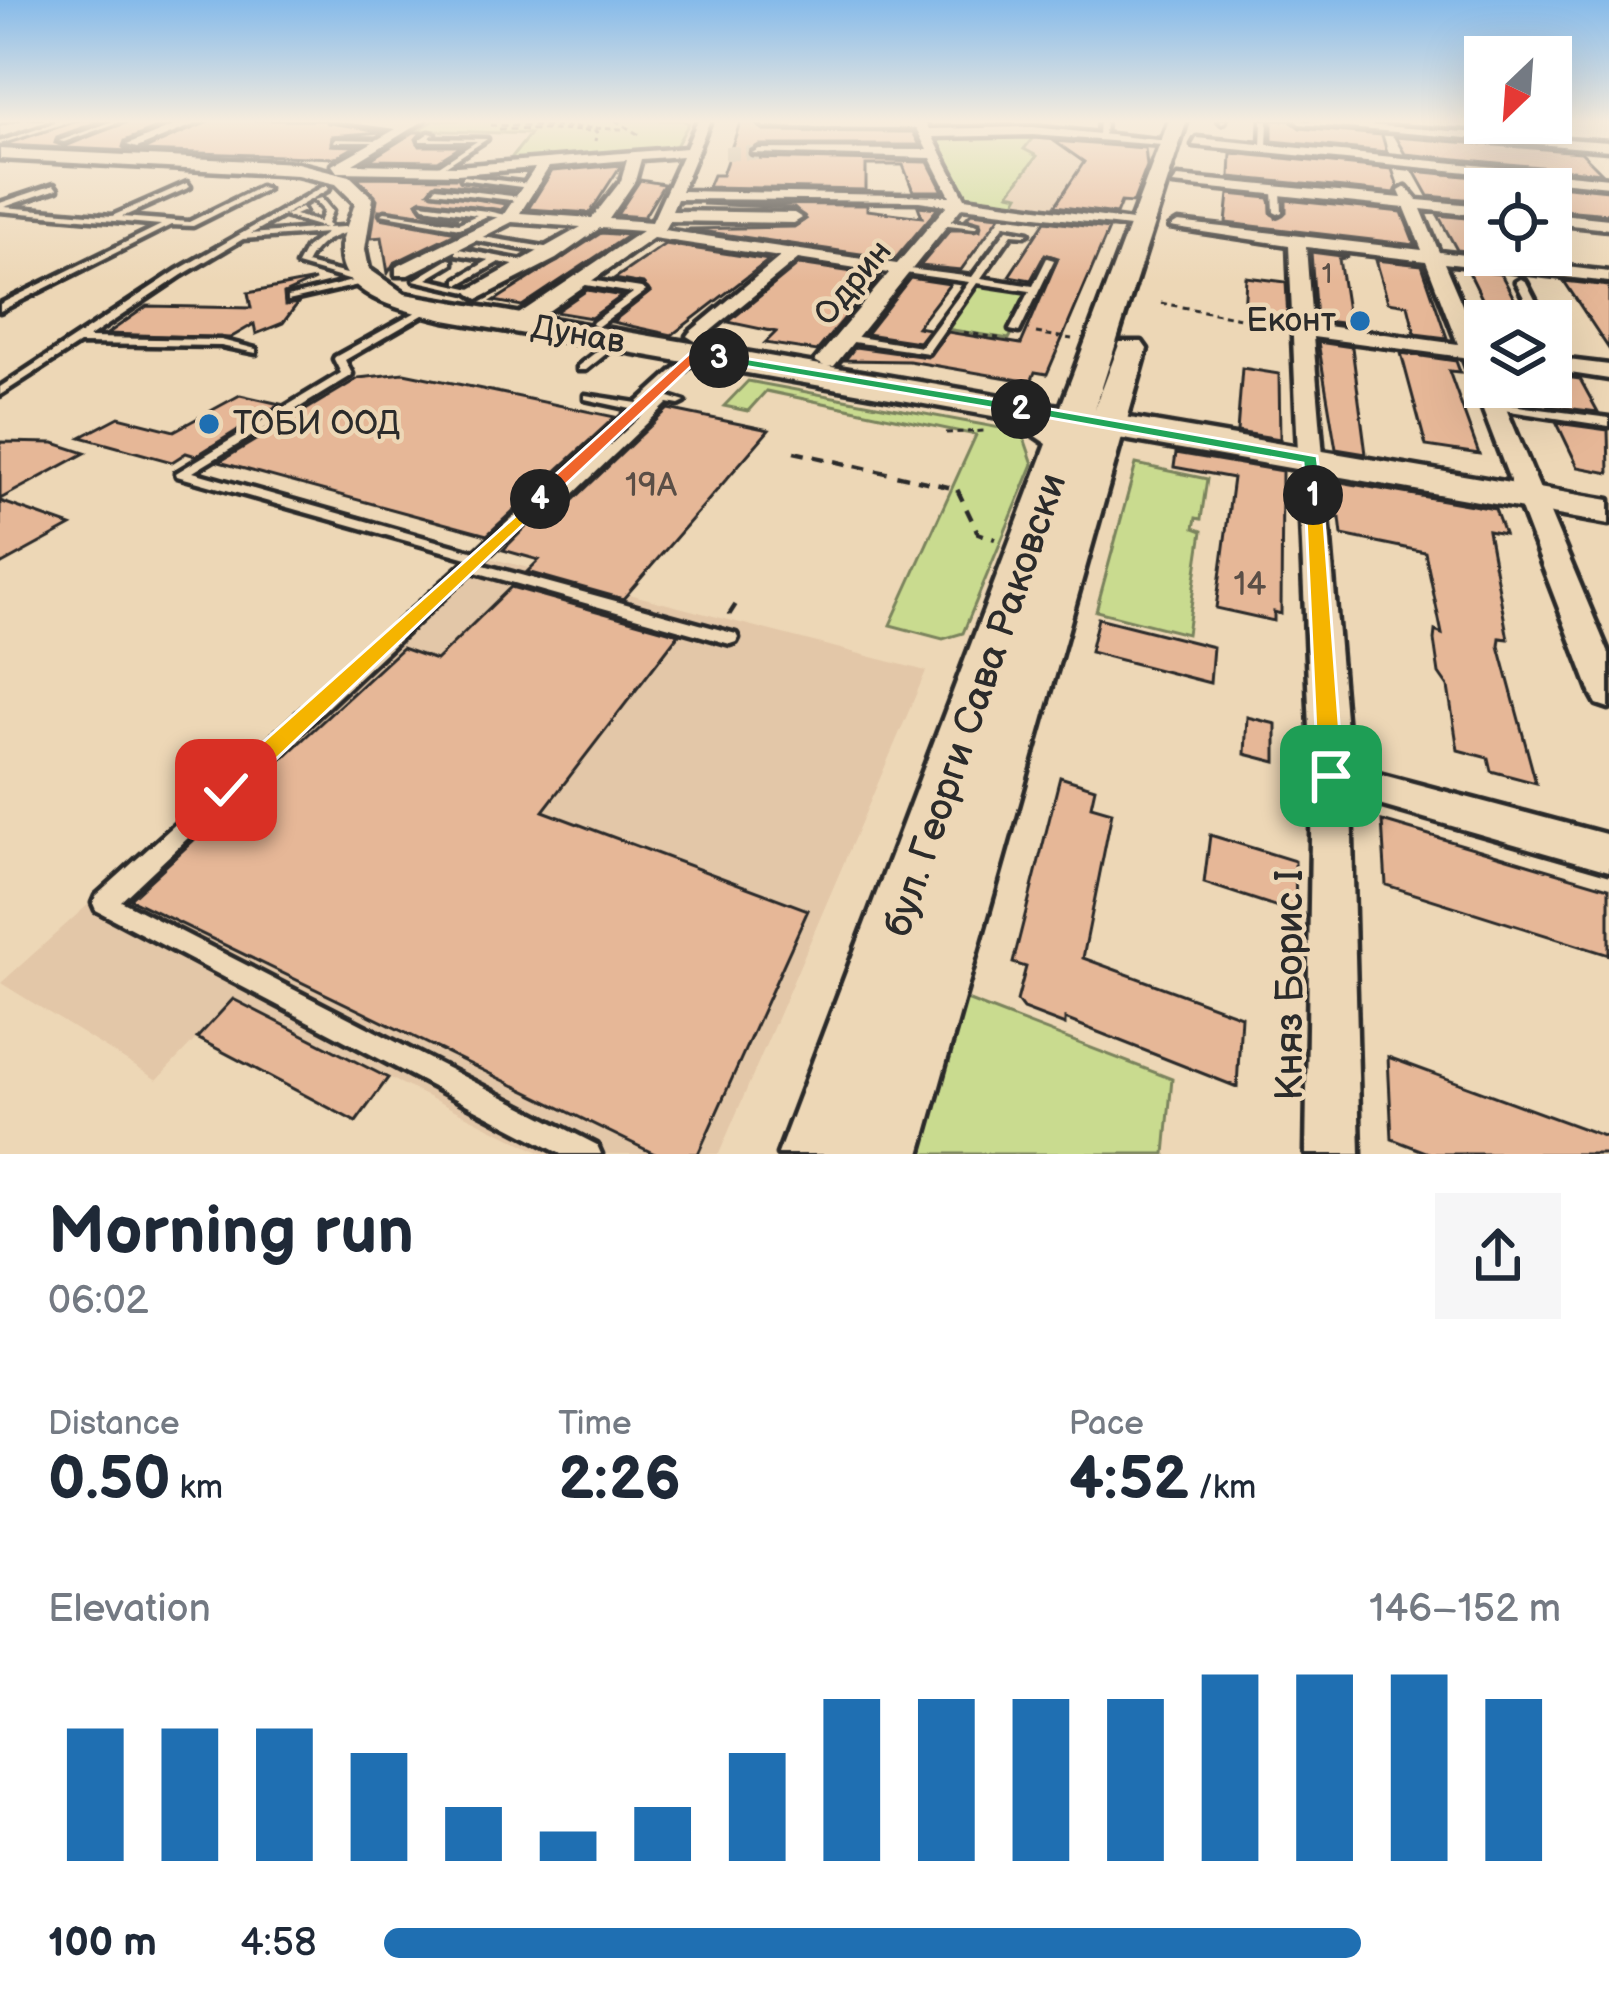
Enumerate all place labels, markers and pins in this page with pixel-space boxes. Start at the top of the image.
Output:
place label: Еконт [1246,301,1337,341]
marker: Еконт [1347,308,1373,334]
pin: 3 [689,328,749,388]
pin: 2 [991,379,1051,439]
place label: ТОБИ ООД [233,404,400,444]
marker: ТОБИ ООД [196,411,222,437]
pin: 1 [1283,465,1343,525]
pin: 4 [510,469,570,529]
pin [1280,725,1382,827]
pin [175,739,277,841]

